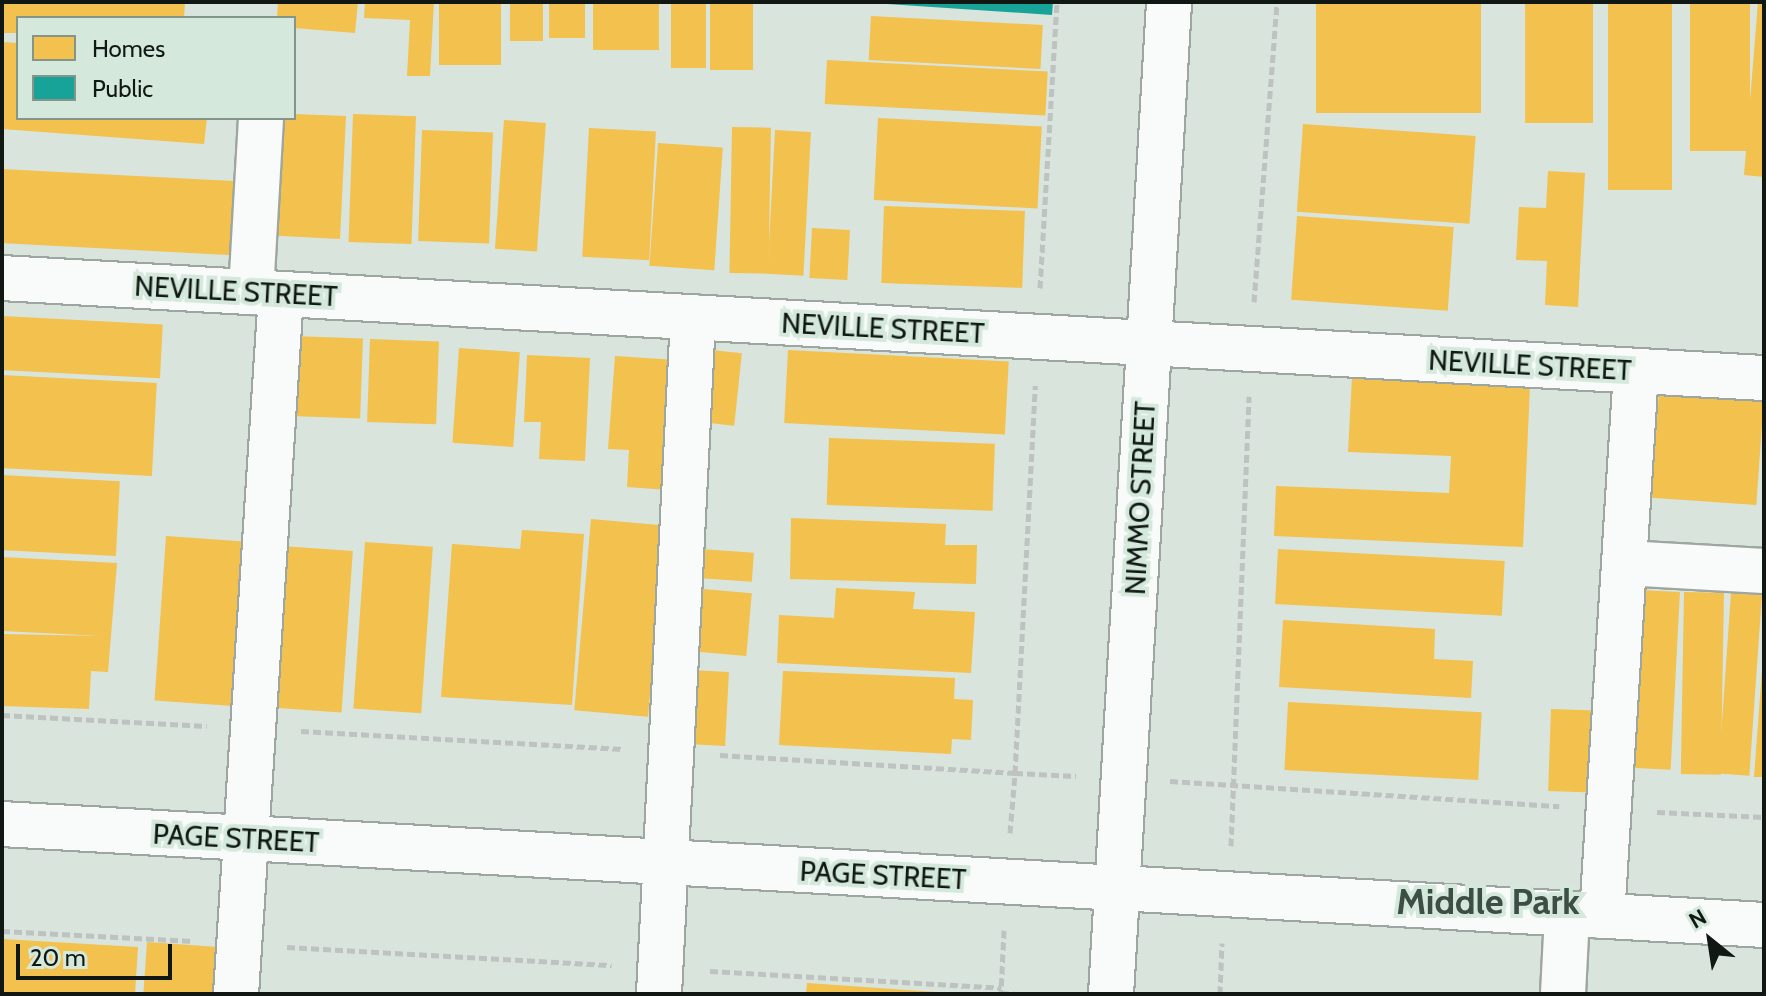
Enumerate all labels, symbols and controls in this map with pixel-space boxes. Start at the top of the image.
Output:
legend [16,16,296,120]
text: Homes [92,34,165,63]
text: Public [92,74,153,103]
street label: NEVILLE STREET [134,269,338,313]
street label: NEVILLE STREET [781,306,985,350]
street label: NEVILLE STREET [1428,343,1632,387]
street label: NIMMO STREET [1118,400,1162,596]
street label: PAGE STREET [152,817,320,859]
street label: PAGE STREET [799,854,967,896]
district label: Middle Park [1396,880,1580,924]
north arrow [1670,900,1750,980]
text: N [1684,903,1711,934]
scale bar [20,928,176,978]
text: 20 m [30,943,86,972]

